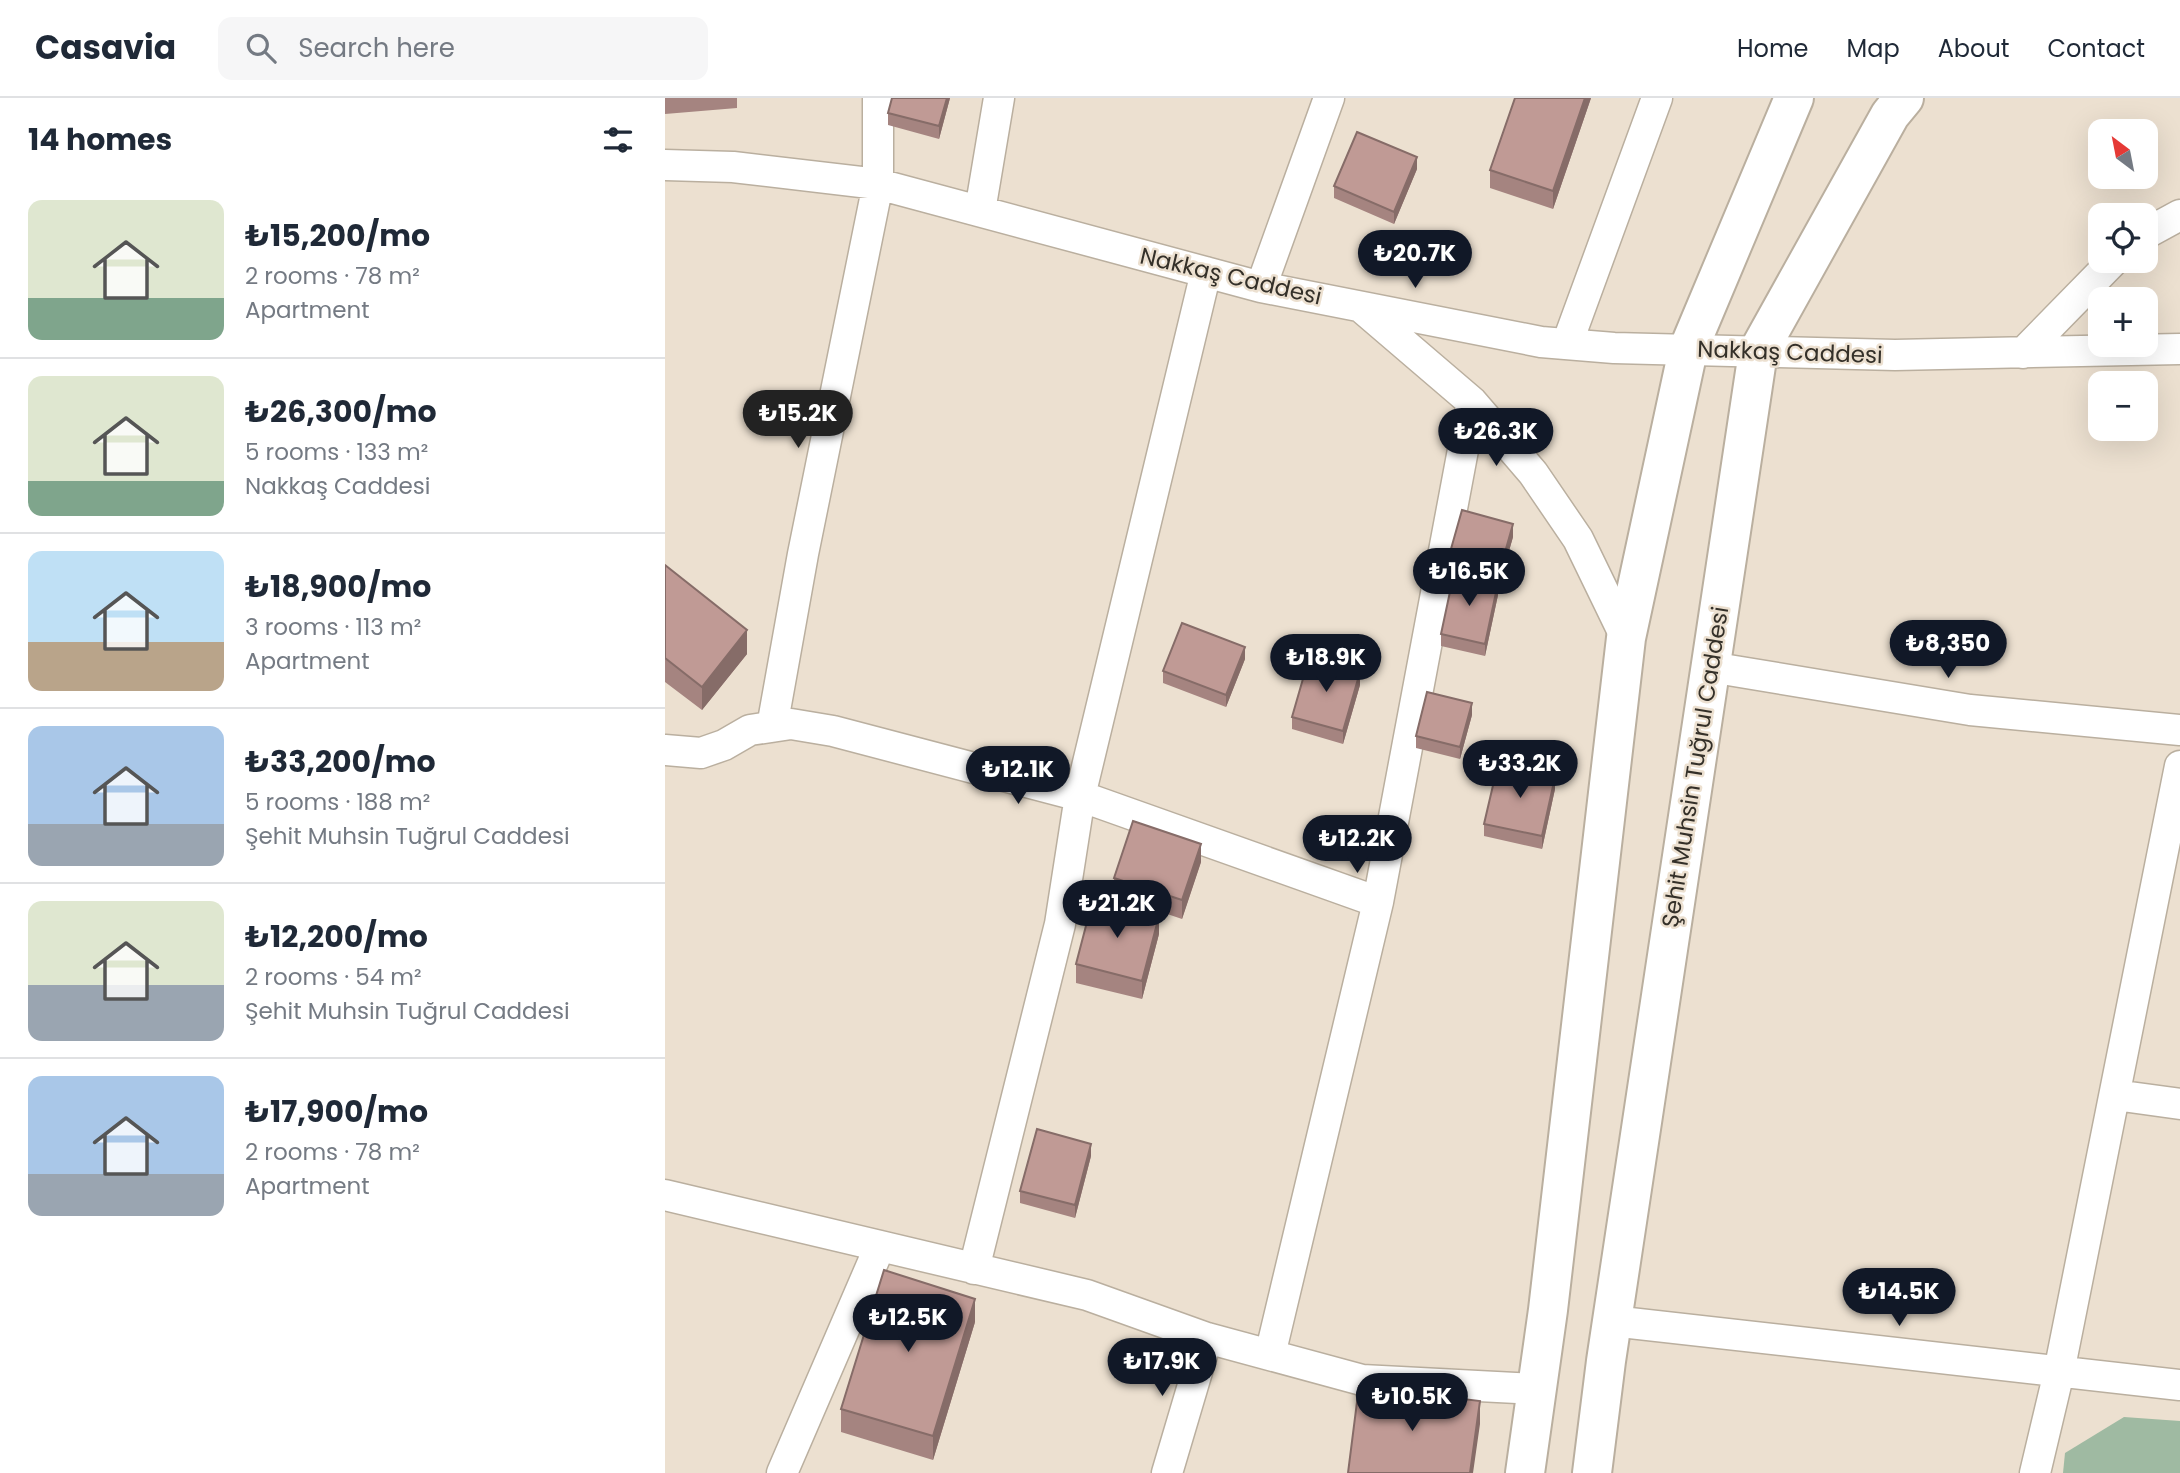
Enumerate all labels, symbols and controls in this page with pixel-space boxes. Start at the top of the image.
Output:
search box [218,17,708,80]
text: Casavia [35,24,176,71]
icon: search [242,29,280,67]
text: Search here [298,30,455,66]
text: Home [1737,32,1809,65]
text: Map [1847,32,1900,65]
text: About [1938,32,2009,65]
text: Contact [2047,32,2145,65]
text: 14 homes [28,118,172,161]
north arrow [2088,119,2158,189]
map controls [2088,119,2158,441]
icon: filters [599,121,637,159]
button: locate [2088,203,2158,273]
text: ₺15,200/mo [245,214,430,257]
icon: home [84,228,168,312]
pin: ₺20.7K [1358,230,1472,290]
text: ₺20.7K [1374,237,1456,269]
street label: Nakkaş Caddesi [1137,240,1325,312]
text: 2 rooms · 78 m² [245,260,420,292]
button: + [2088,287,2158,357]
text: Apartment [245,294,370,326]
street label: Nakkaş Caddesi [1697,333,1883,371]
button: − [2088,371,2158,441]
text: ₺26,300/mo [245,390,437,433]
pin: ₺15.2K [741,390,855,450]
text: ₺15.2K [759,397,837,429]
icon: home [84,404,168,488]
pin: ₺26.3K [1439,408,1553,468]
text: ₺26.3K [1454,415,1538,447]
text: 5 rooms · 133 m² [245,436,428,468]
text: Nakkaş Caddesi [245,470,430,502]
pin: ₺16.5K [1412,548,1526,608]
text: ₺16.5K [1429,555,1509,587]
text: ₺18,900/mo [245,565,431,608]
icon: home [84,579,168,663]
street label: Şehit Muhsin Tuğrul Caddesi [1654,604,1736,930]
text: 3 rooms · 113 m² [245,611,421,643]
pin: ₺8,350 [1891,620,2005,680]
text: ₺8,350 [1906,627,1990,659]
pin: ₺18.9K [1269,634,1383,694]
text: ₺18.9K [1286,641,1366,673]
text: Apartment [245,645,370,677]
text: ₺33,200/mo [245,740,436,783]
pin: ₺33.2K [1463,740,1577,800]
pin: ₺12.1K [961,746,1075,806]
text: ₺33.2K [1479,747,1561,779]
text: ₺12.1K [982,753,1054,785]
icon: home [84,754,168,838]
text: 5 rooms · 188 m² [245,786,430,818]
pin: ₺12.2K [1300,816,1414,875]
text: Şehit Muhsin Tuğrul Caddesi [245,820,570,852]
text: ₺12.2K [1319,822,1395,854]
pin: ₺21.2K [1060,880,1174,940]
text: ₺21.2K [1079,887,1155,919]
text: ₺12,200/mo [245,915,428,958]
icon: home [84,929,168,1013]
text: 2 rooms · 54 m² [245,961,422,993]
text: Şehit Muhsin Tuğrul Caddesi [245,995,570,1027]
text: ₺17,900/mo [245,1090,428,1133]
icon: home [84,1104,168,1188]
text: 2 rooms · 78 m² [245,1136,420,1168]
text: Apartment [245,1170,370,1202]
pin: ₺14.5K [1842,1268,1956,1328]
text: ₺14.5K [1859,1275,1939,1307]
pin: ₺12.5K [851,1294,965,1354]
text: ₺12.5K [869,1301,947,1333]
pin: ₺17.9K [1105,1338,1219,1398]
text: ₺17.9K [1124,1345,1200,1377]
pin: ₺10.5K [1355,1374,1469,1433]
text: ₺10.5K [1372,1380,1452,1412]

